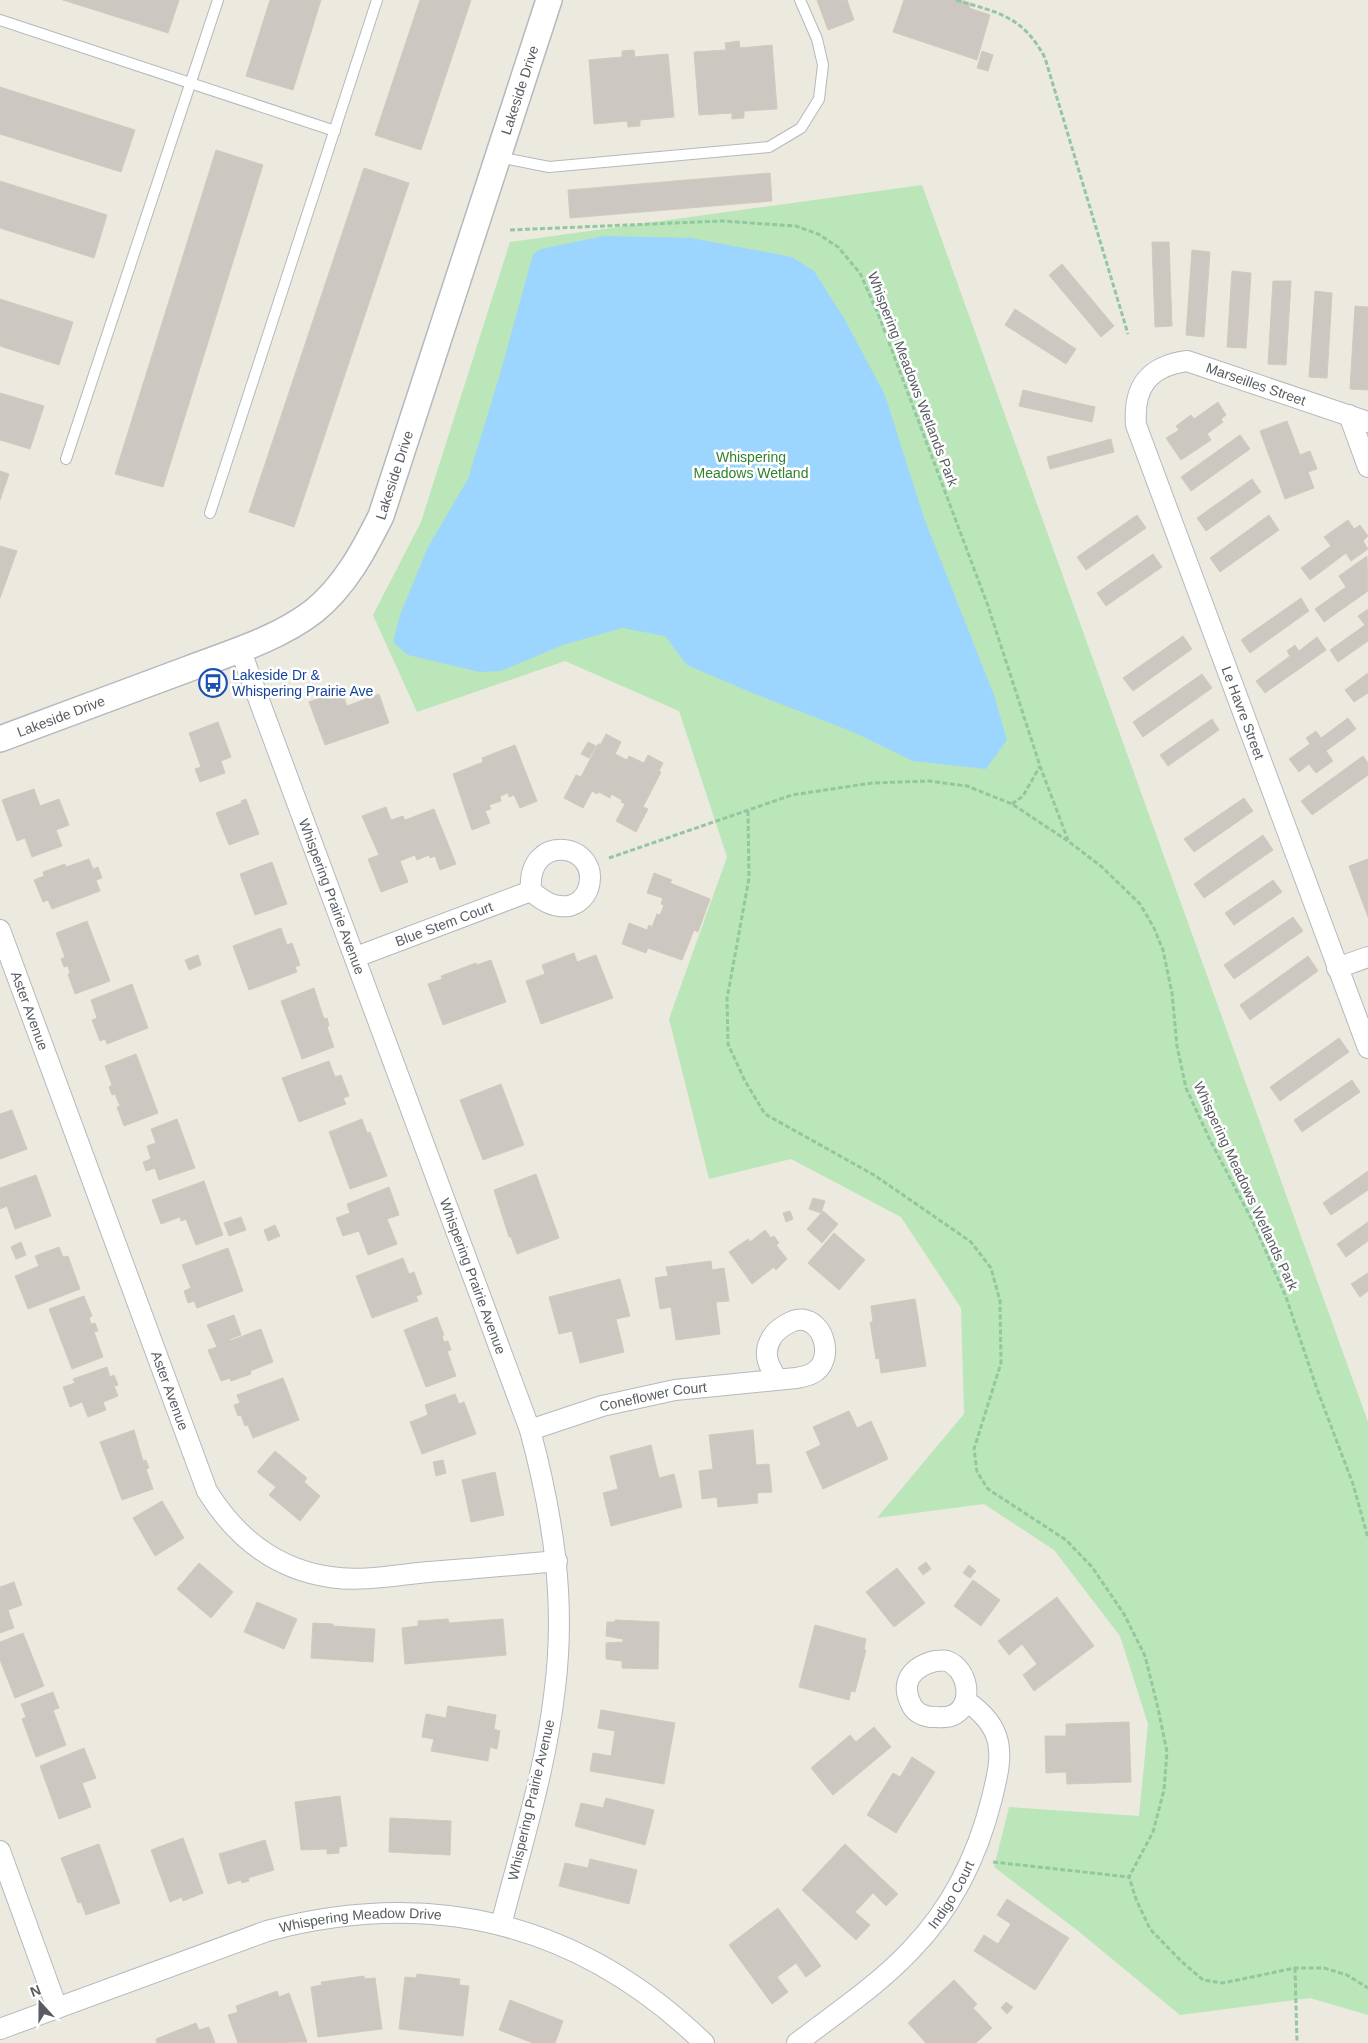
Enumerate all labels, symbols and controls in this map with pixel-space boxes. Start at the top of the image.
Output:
street label: Lakeside Drive [498,43,542,137]
street label: Whispering Meadows Wetlands Park [865,269,962,489]
street label: Marseilles Street [1204,359,1308,409]
street label: Lakeside Drive [372,428,416,522]
park label: Whispering Meadows Wetland [694,449,808,481]
street label: Le Havre Street [1219,664,1268,762]
place label: Lakeside Dr & Whispering Prairie Ave [232,667,374,699]
bus stop icon: Lakeside Dr & Whispering Prairie Ave [198,668,228,698]
street label: Lakeside Drive [15,693,107,740]
street label: Whispering Prairie Avenue [296,816,368,977]
street label: Blue Stem Court [393,898,495,949]
street label: Aster Avenue [8,969,52,1053]
street label: Whispering Meadows Wetlands Park [1190,1079,1302,1294]
street label: Whispering Prairie Avenue [437,1196,509,1356]
street label: Aster Avenue [148,1349,192,1433]
street label: Coneflower Court [598,1379,708,1414]
street label: Whispering Prairie Avenue [505,1718,557,1882]
street label: Indigo Court [925,1858,977,1932]
street label: Whispering Meadow Drive [278,1905,443,1936]
north arrow [15,1978,65,2028]
text: N [28,1982,43,2000]

